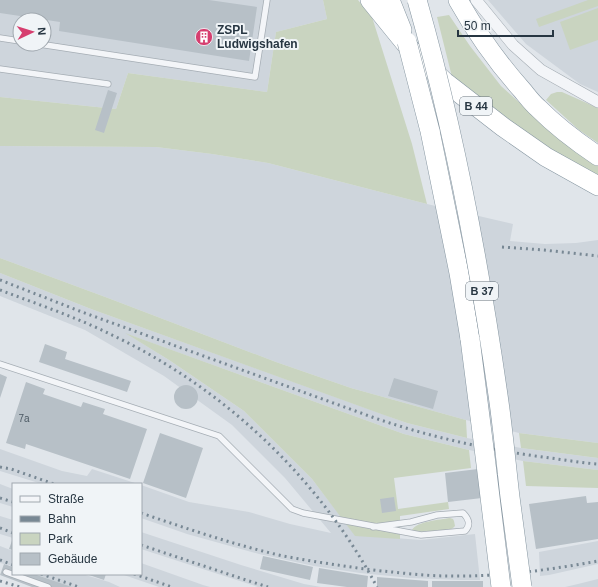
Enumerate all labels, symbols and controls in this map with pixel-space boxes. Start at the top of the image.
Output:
north arrow [12,12,52,52]
scale bar [458,12,553,38]
text: 50 m [464,19,491,33]
place label: ZSPL Ludwigshafen [217,23,298,51]
text: N [36,27,48,36]
building icon: ZSPL Ludwigshafen [194,27,214,47]
road number: B 44 [460,97,492,115]
road number: B 37 [466,282,498,300]
house number: 7a [18,413,30,424]
legend [12,483,142,575]
text: Straße [48,492,84,506]
text: Bahn [48,512,76,526]
text: Park [48,532,74,546]
text: Gebäude [48,552,98,566]

